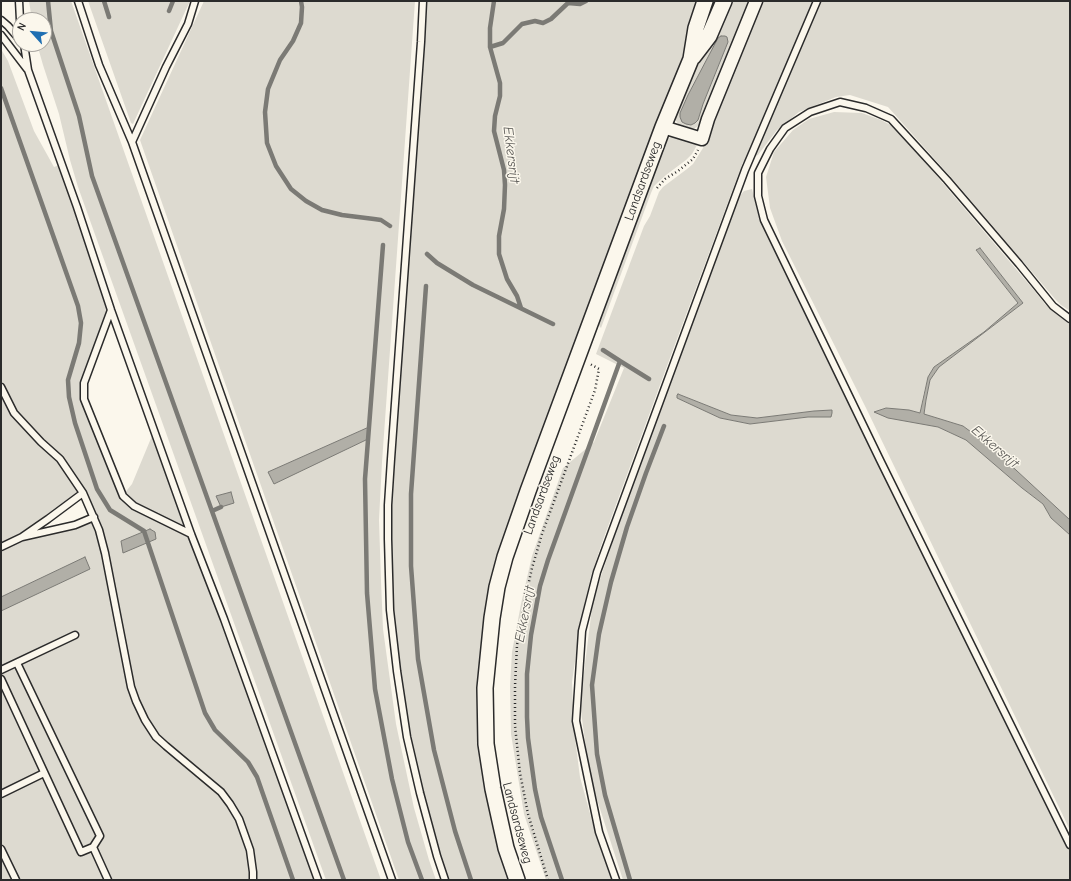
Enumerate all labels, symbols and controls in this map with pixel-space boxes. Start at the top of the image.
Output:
north arrow [12,12,52,52]
text: N [14,21,29,33]
water label: Ekkersrijt [499,126,523,184]
street label: Landsardseweg [621,139,665,223]
water label: Ekkersrijt [968,422,1022,472]
street label: Landsardseweg [520,453,564,537]
water label: Ekkersrijt [511,584,539,644]
street label: Landsardseweg [499,781,535,865]

